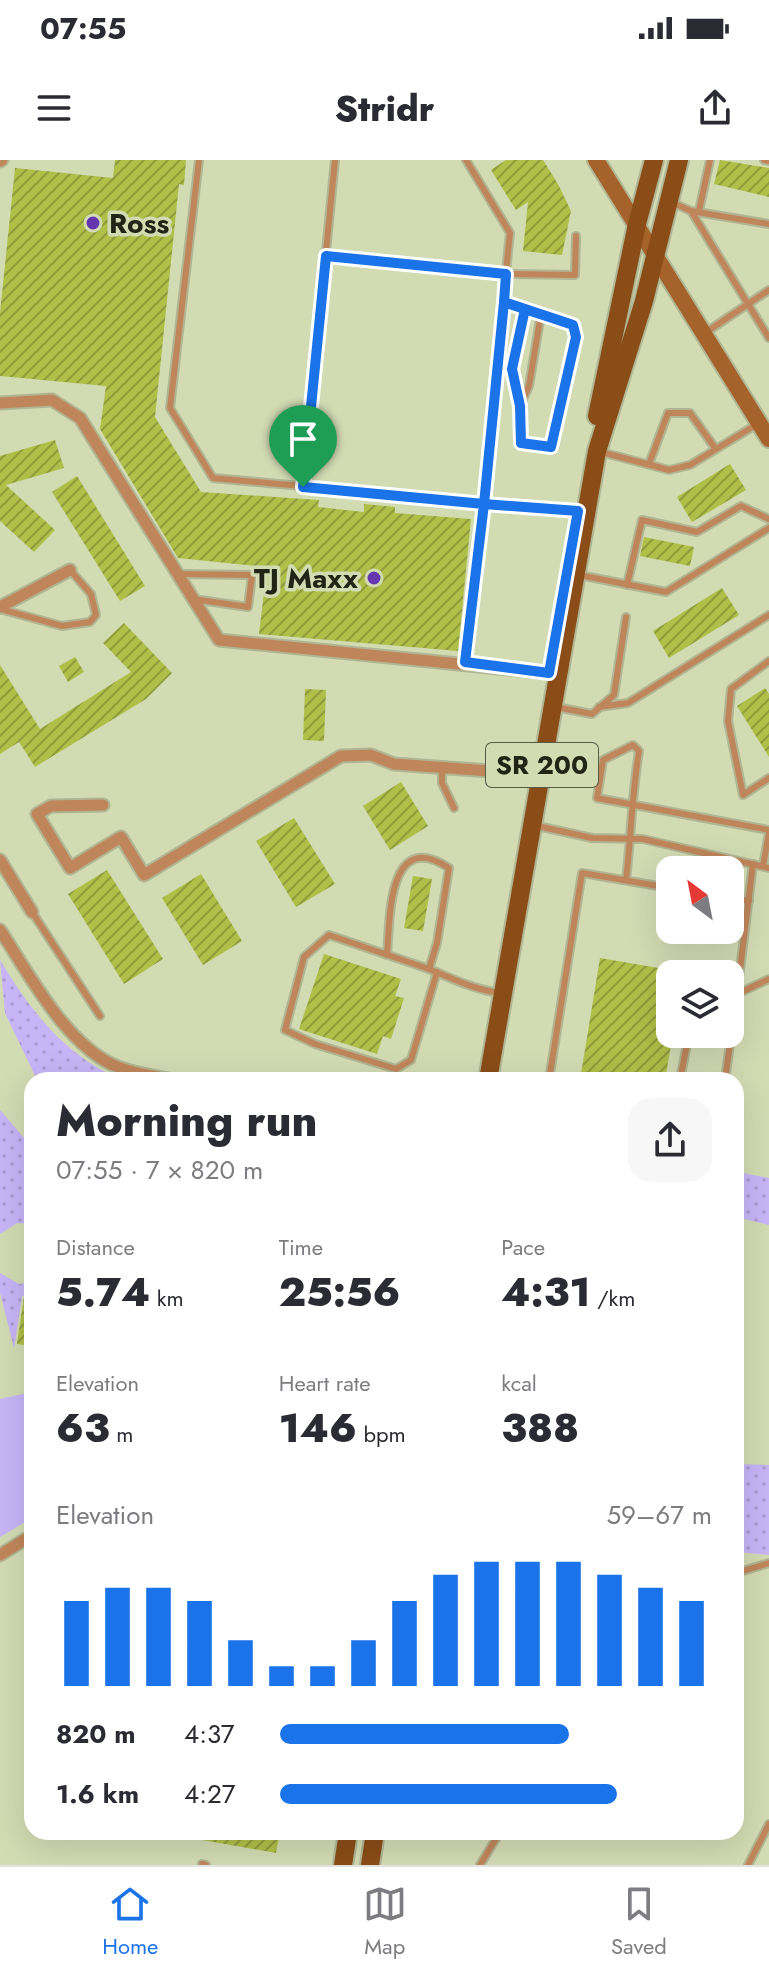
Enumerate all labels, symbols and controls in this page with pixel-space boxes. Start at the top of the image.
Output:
text: 07:55 [40,7,126,50]
text: Stridr [335,82,434,134]
icon: menu [32,86,76,130]
icon: share [693,86,737,130]
place label: Ross [109,203,169,244]
marker: Ross [84,214,102,232]
pin [269,405,337,487]
icon: arrive [281,417,325,461]
place label: TJ Maxx [254,558,358,599]
marker: TJ Maxx [365,569,383,587]
road number: SR 200 [486,743,598,787]
north arrow [656,856,744,944]
map controls [656,856,744,1048]
button: layers [656,960,744,1048]
text: Morning run [56,1089,318,1153]
button: share [628,1098,712,1182]
text: 07:55 · 7 × 820 m [56,1151,263,1189]
text: Distance [56,1231,135,1263]
text: Time [279,1231,323,1263]
text: Pace [501,1231,545,1263]
text: 5.74 [56,1263,150,1321]
text: 25:56 [279,1263,401,1321]
text: 4:31 [501,1263,591,1321]
text: km [150,1282,184,1314]
text: /km [591,1282,635,1314]
text: Elevation [56,1367,139,1399]
text: Heart rate [279,1367,370,1399]
text: kcal [501,1367,537,1399]
text: 63 [56,1399,110,1457]
text: 146 [279,1399,357,1457]
text: 388 [501,1399,579,1457]
text: m [110,1418,133,1450]
text: bpm [357,1418,406,1450]
text: Elevation [56,1496,154,1534]
text: 59–67 m [606,1496,712,1534]
text: 820 m [56,1715,136,1753]
text: 4:37 [184,1715,234,1753]
text: 1.6 km [56,1775,139,1813]
text: 4:27 [184,1775,235,1813]
tab: Home [102,1882,158,1962]
tab: Map [363,1882,407,1962]
tab: Saved [611,1882,667,1962]

